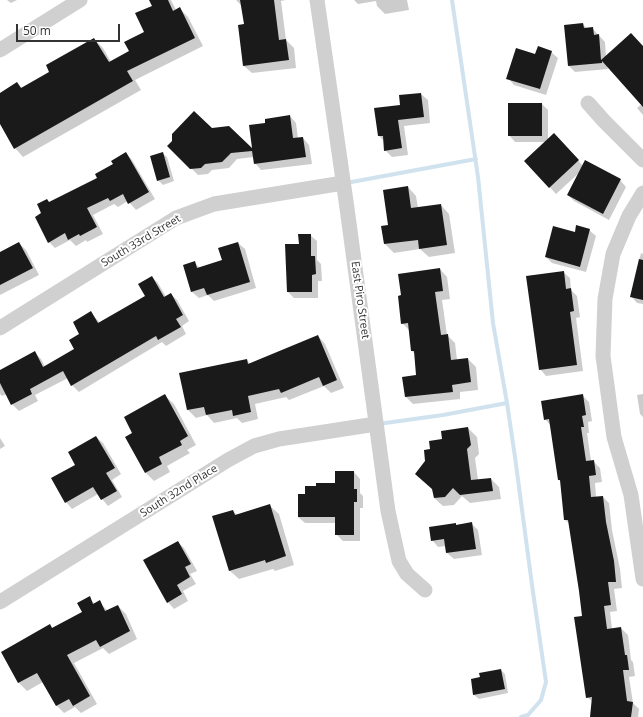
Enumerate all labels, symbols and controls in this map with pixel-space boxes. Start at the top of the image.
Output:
scale bar [18,16,122,42]
text: 50 m [23,22,51,39]
street label: South 33rd Street [99,212,183,270]
street label: East Piro Street [348,260,372,340]
street label: South 32nd Place [138,462,220,520]

